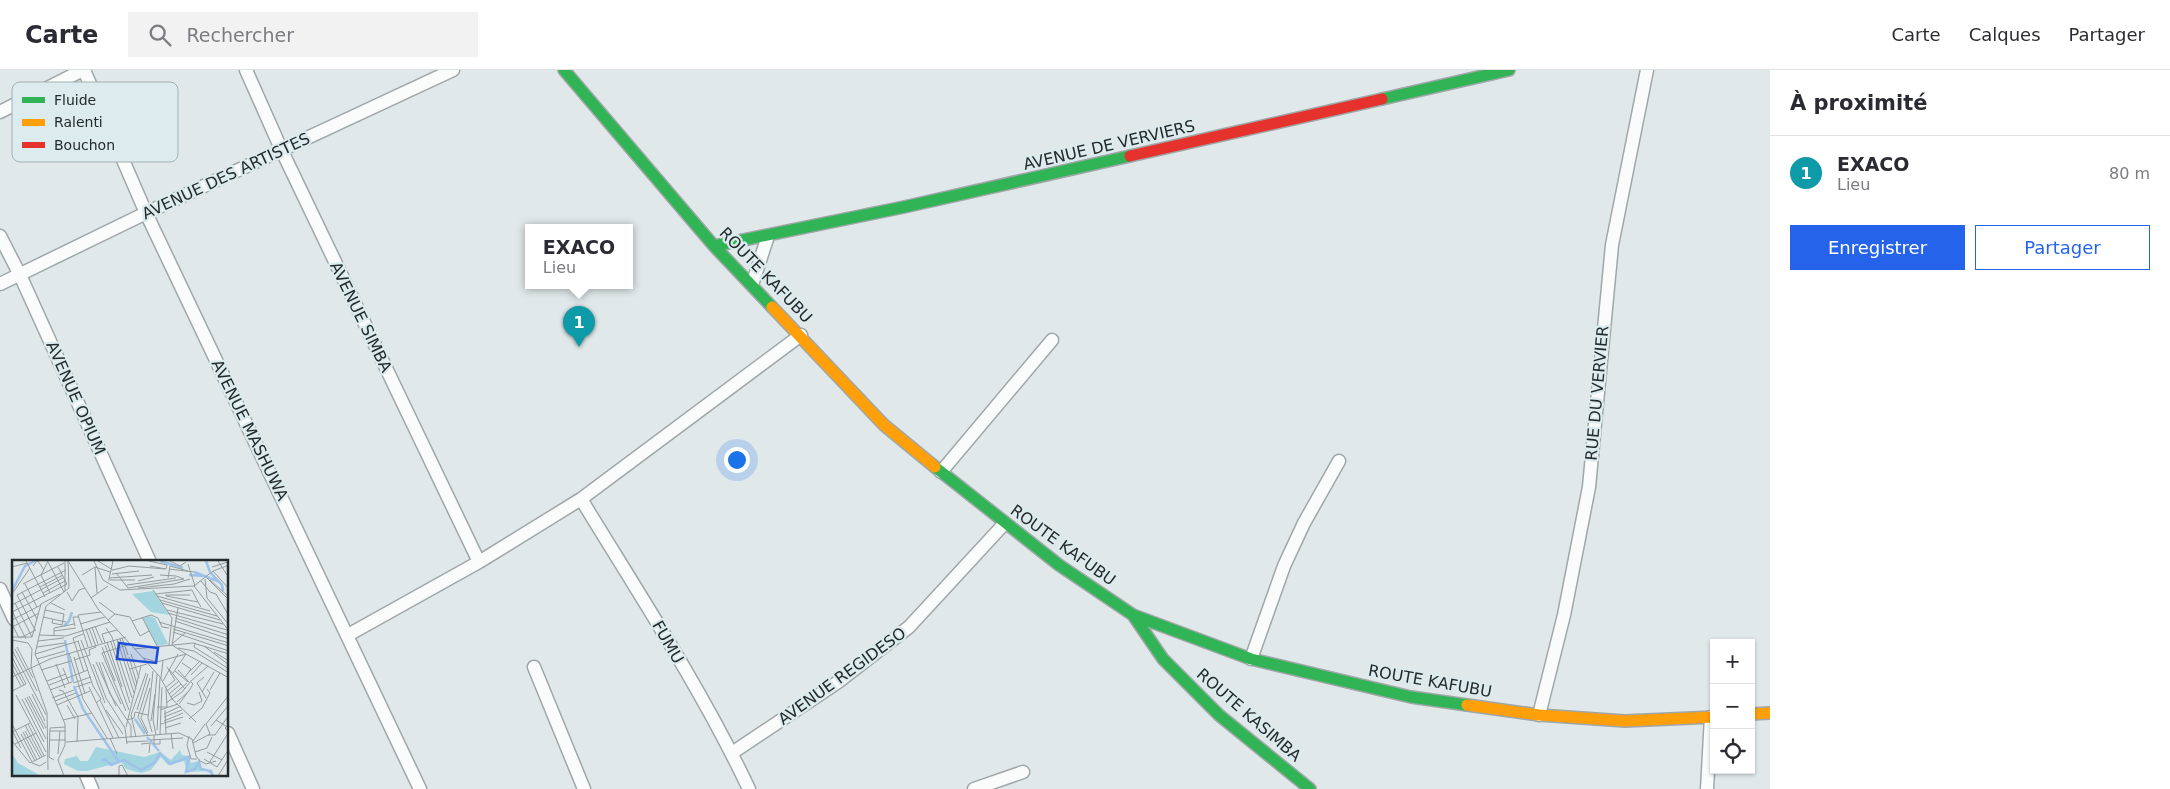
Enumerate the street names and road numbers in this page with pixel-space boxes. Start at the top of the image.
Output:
street label: AVENUE DE VERVIERS [1021,116,1197,174]
street label: AVENUE DES ARTISTES [139,129,313,223]
street label: ROUTE KAFUBU [716,223,816,327]
street label: AVENUE SIMBA [326,259,396,375]
street label: RUE DU VERVIER [1582,325,1612,461]
street label: AVENUE OPIUM [42,338,110,458]
street label: AVENUE MASHUWA [208,356,292,504]
street label: ROUTE KAFUBU [1007,501,1119,589]
street label: FUMU [648,617,688,667]
street label: AVENUE REGIDESO [774,623,910,729]
street label: ROUTE KAFUBU [1367,661,1493,701]
street label: ROUTE KASIMBA [1193,664,1305,766]

